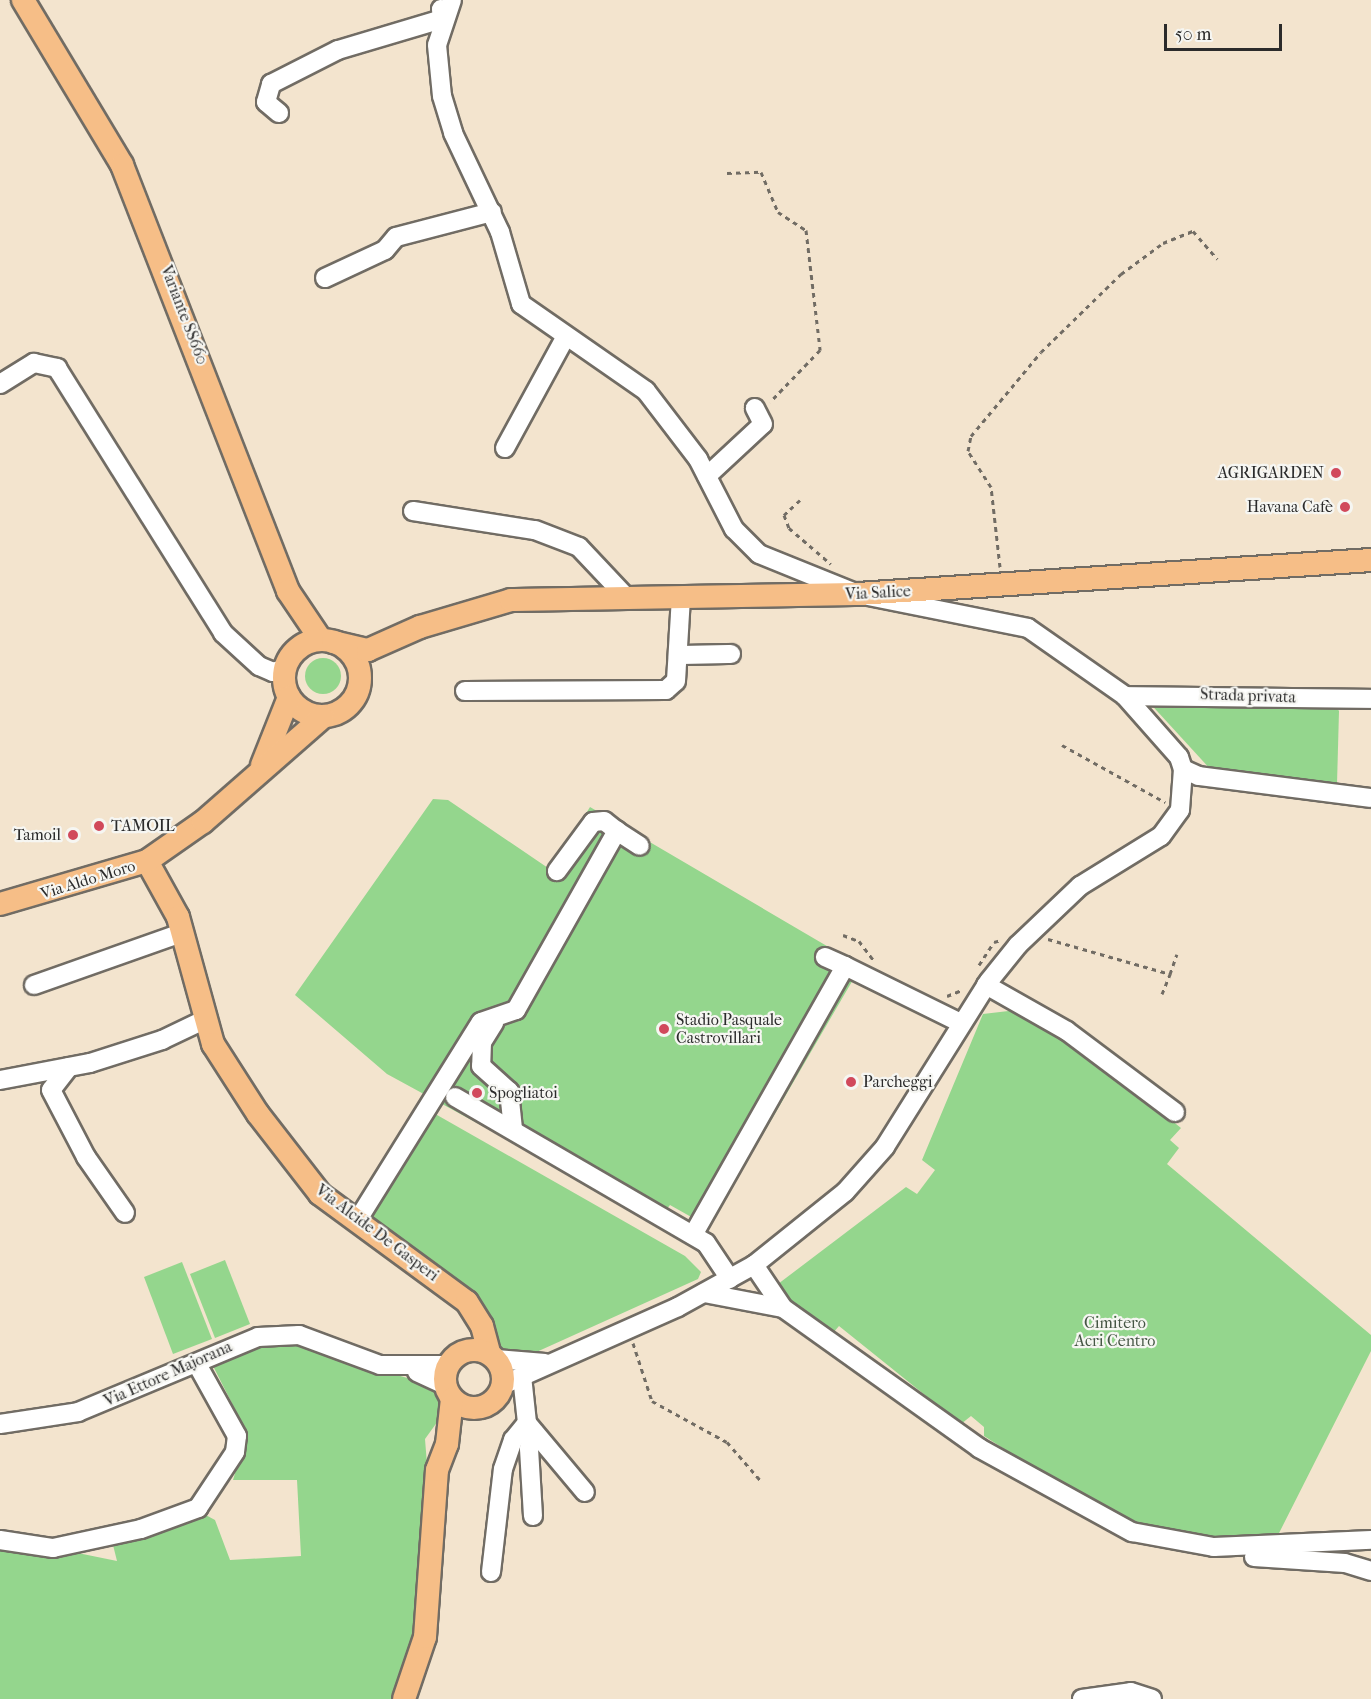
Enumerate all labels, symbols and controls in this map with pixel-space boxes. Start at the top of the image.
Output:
scale bar [1167,12,1286,50]
text: 50 m [1175,24,1211,45]
street label: Variante SS660 [156,263,212,367]
place label: AGRIGARDEN [1218,463,1324,483]
marker: AGRIGARDEN [1329,466,1343,480]
place label: Havana Cafè [1247,497,1333,517]
marker: Havana Cafè [1338,500,1352,514]
street label: Via Salice [845,582,911,604]
street label: Strada privata [1200,685,1296,707]
place label: TAMOIL [111,816,175,836]
marker: TAMOIL [92,819,106,833]
place label: Tamoil [14,825,61,845]
marker: Tamoil [66,828,80,842]
street label: Via Aldo Moro [38,856,138,904]
place label: Stadio Pasquale Castrovillari [676,1010,782,1048]
marker: Stadio Pasquale Castrovillari [657,1022,671,1036]
place label: Parcheggi [863,1072,932,1092]
marker: Parcheggi [844,1075,858,1089]
place label: Spogliatoi [489,1083,558,1103]
marker: Spogliatoi [470,1086,484,1100]
street label: Via Alcide De Gasperi [312,1181,442,1285]
park label: Cimitero Acri Centro [1075,1313,1155,1351]
street label: Via Ettore Majorana [101,1337,235,1411]

